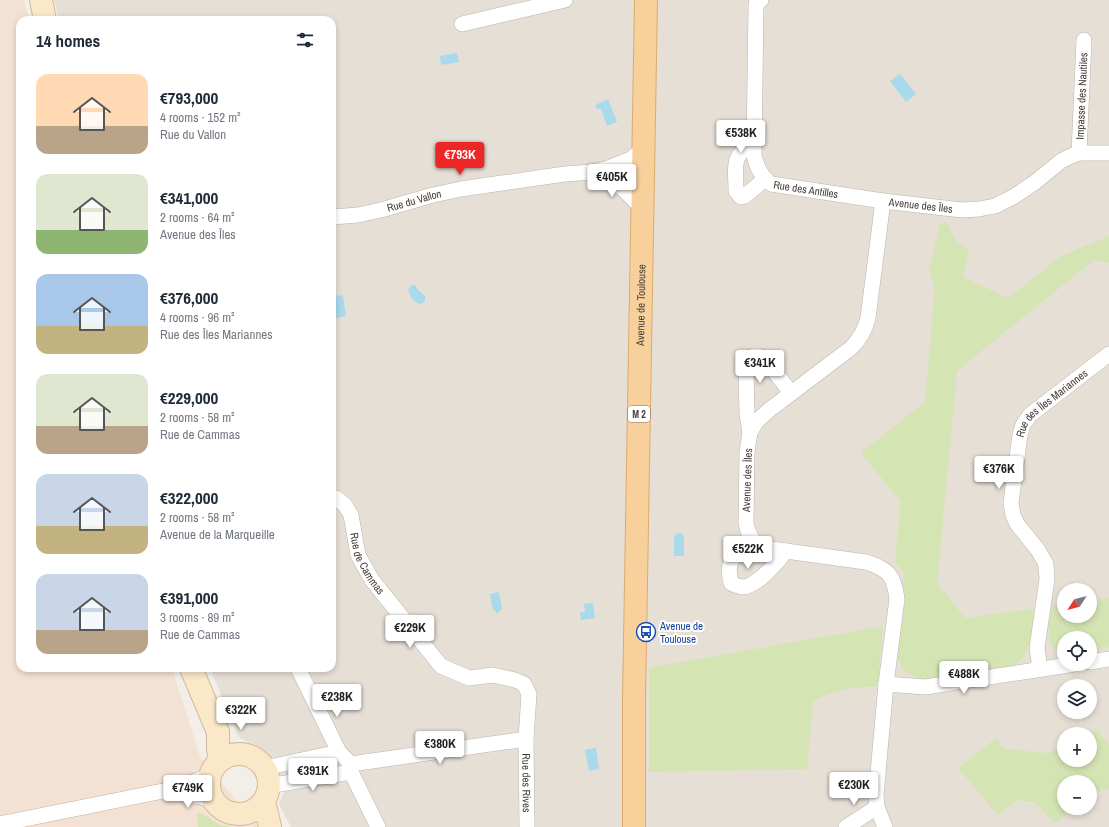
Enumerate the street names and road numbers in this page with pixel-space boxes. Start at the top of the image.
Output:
street label: Impasse des Nautiles [1073,52,1090,140]
street label: Rue des Antilles [772,177,840,201]
street label: Rue du Vallon [385,186,443,215]
street label: Avenue des Îles [887,195,954,216]
street label: Avenue de Toulouse [633,264,648,347]
street label: Rue des Îles Mariannes [1013,366,1091,439]
road number: M 2 [628,406,650,422]
street label: Avenue des Îles [739,447,755,513]
street label: Rue de Cammas [347,531,388,598]
street label: Rue des Rives [519,753,534,813]

